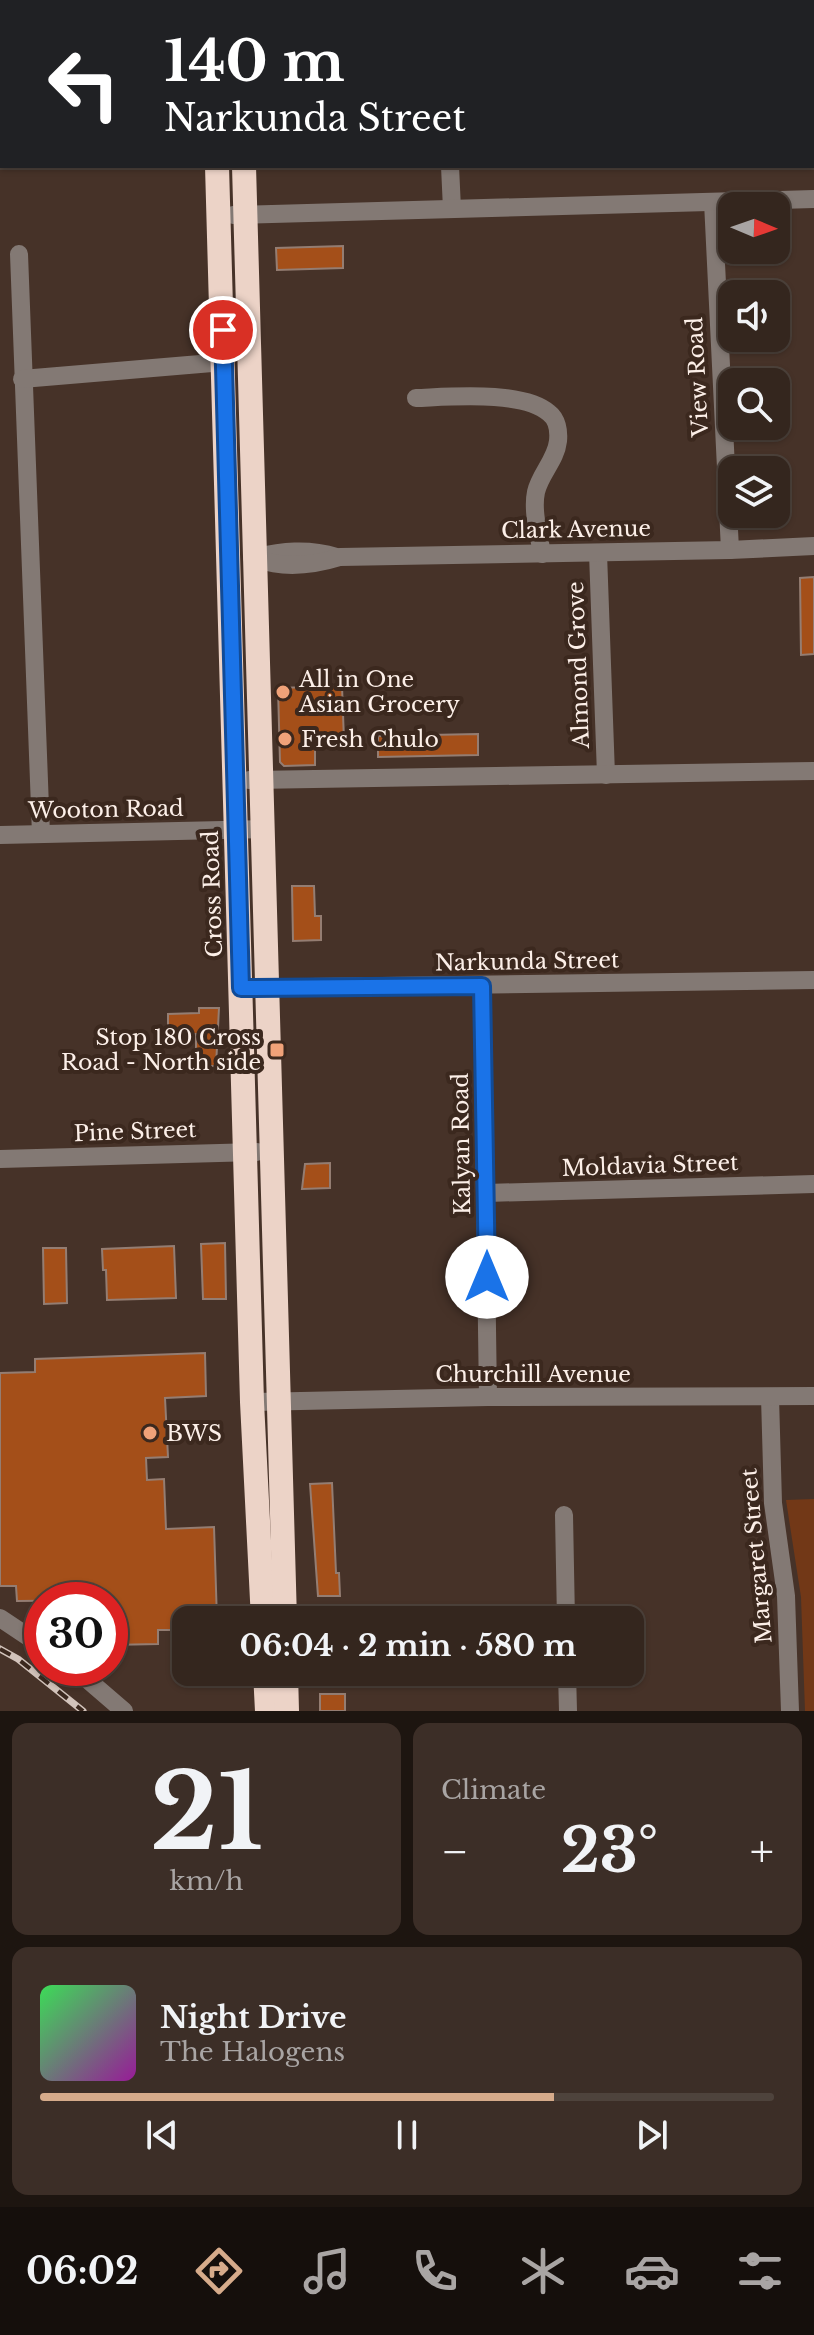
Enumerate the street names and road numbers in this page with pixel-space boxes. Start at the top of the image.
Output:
street label: View Road [681,316,714,439]
street label: Clark Avenue [501,515,651,544]
street label: Almond Grove [562,581,595,750]
street label: Wooton Road [27,795,184,824]
street label: Cross Road [197,830,228,958]
street label: Narkunda Street [435,946,620,977]
street label: Kalyan Road [447,1072,476,1215]
street label: Pine Street [73,1116,198,1147]
street label: Moldavia Street [561,1149,740,1182]
street label: Churchill Avenue [435,1361,631,1388]
street label: Margaret Street [735,1467,778,1645]

